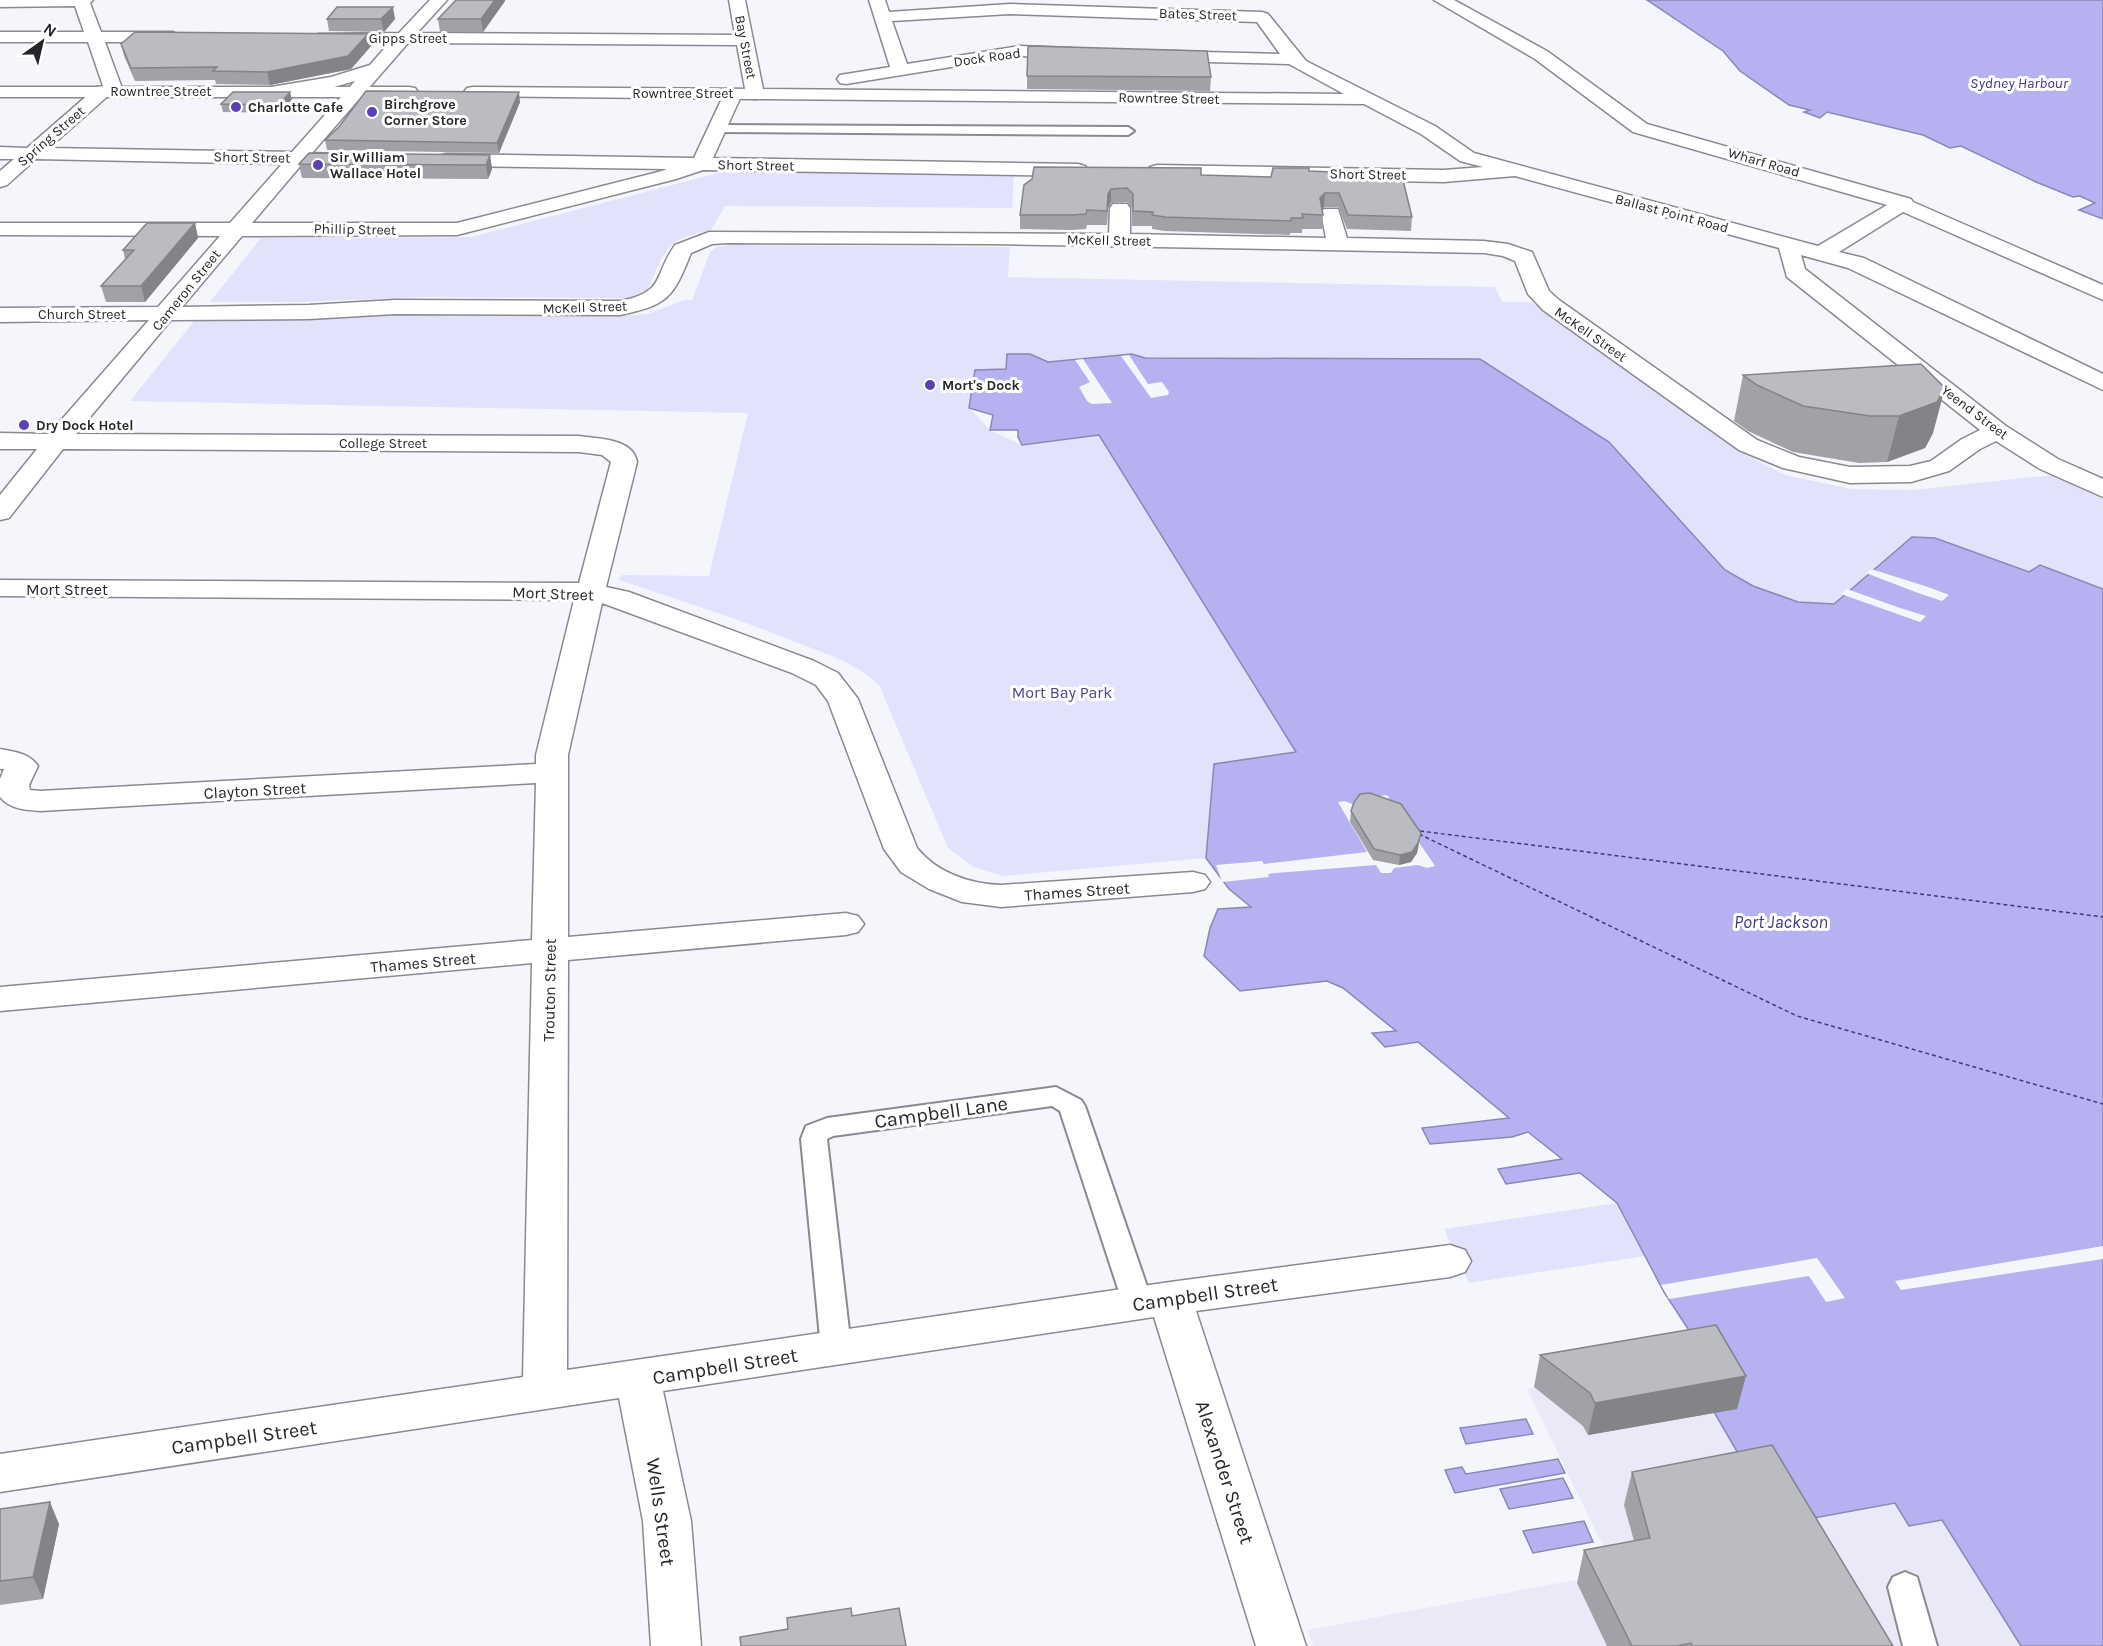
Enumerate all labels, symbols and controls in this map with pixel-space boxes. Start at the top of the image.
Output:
street label: Bates Street [1159,5,1237,24]
north arrow [12,12,72,72]
street label: Bay Street [731,14,760,80]
text: N [40,19,60,41]
street label: Gipps Street [369,30,447,47]
street label: Dock Road [952,44,1022,71]
water label: Sydney Harbour [1970,74,2069,92]
street label: Rowntree Street [110,83,212,100]
street label: Rowntree Street [632,85,734,102]
street label: Rowntree Street [1118,89,1220,108]
place label: Birchgrove Corner Store [384,96,467,129]
place label: Charlotte Cafe [248,99,343,116]
marker: Charlotte Cafe [229,100,243,114]
street label: Spring Street [14,102,89,170]
marker: Birchgrove Corner Store [365,105,379,119]
street label: Wharf Road [1726,144,1802,181]
street label: Short Street [214,148,290,167]
place label: Sir William Wallace Hotel [330,149,421,182]
street label: Short Street [718,156,794,175]
marker: Sir William Wallace Hotel [311,158,325,172]
street label: Short Street [1330,165,1406,184]
street label: Ballast Point Road [1613,190,1730,237]
street label: Phillip Street [314,220,396,239]
street label: McKell Street [1067,231,1151,250]
street label: Cameron Street [148,246,224,334]
street label: McKell Street [543,298,627,317]
street label: McKell Street [1551,303,1630,366]
street label: Church Street [38,306,126,323]
place label: Mort's Dock [942,377,1021,394]
marker: Mort's Dock [923,378,937,392]
street label: Yeend Street [1938,382,2012,443]
place label: Dry Dock Hotel [36,417,133,434]
marker: Dry Dock Hotel [17,418,31,432]
street label: College Street [339,435,427,452]
street label: Mort Street [26,580,108,599]
street label: Mort Street [512,583,594,604]
park label: Mort Bay Park [1012,683,1112,702]
street label: Clayton Street [203,778,307,803]
street label: Thames Street [1024,878,1130,905]
water label: Port Jackson [1734,911,1828,933]
street label: Trouton Street [539,938,560,1042]
street label: Thames Street [370,948,477,977]
street label: Campbell Lane [873,1092,1009,1133]
street label: Campbell Street [1131,1273,1280,1316]
street label: Campbell Street [651,1344,800,1389]
street label: Alexander Street [1190,1397,1259,1547]
street label: Campbell Street [170,1416,319,1459]
street label: Wells Street [642,1457,680,1568]

